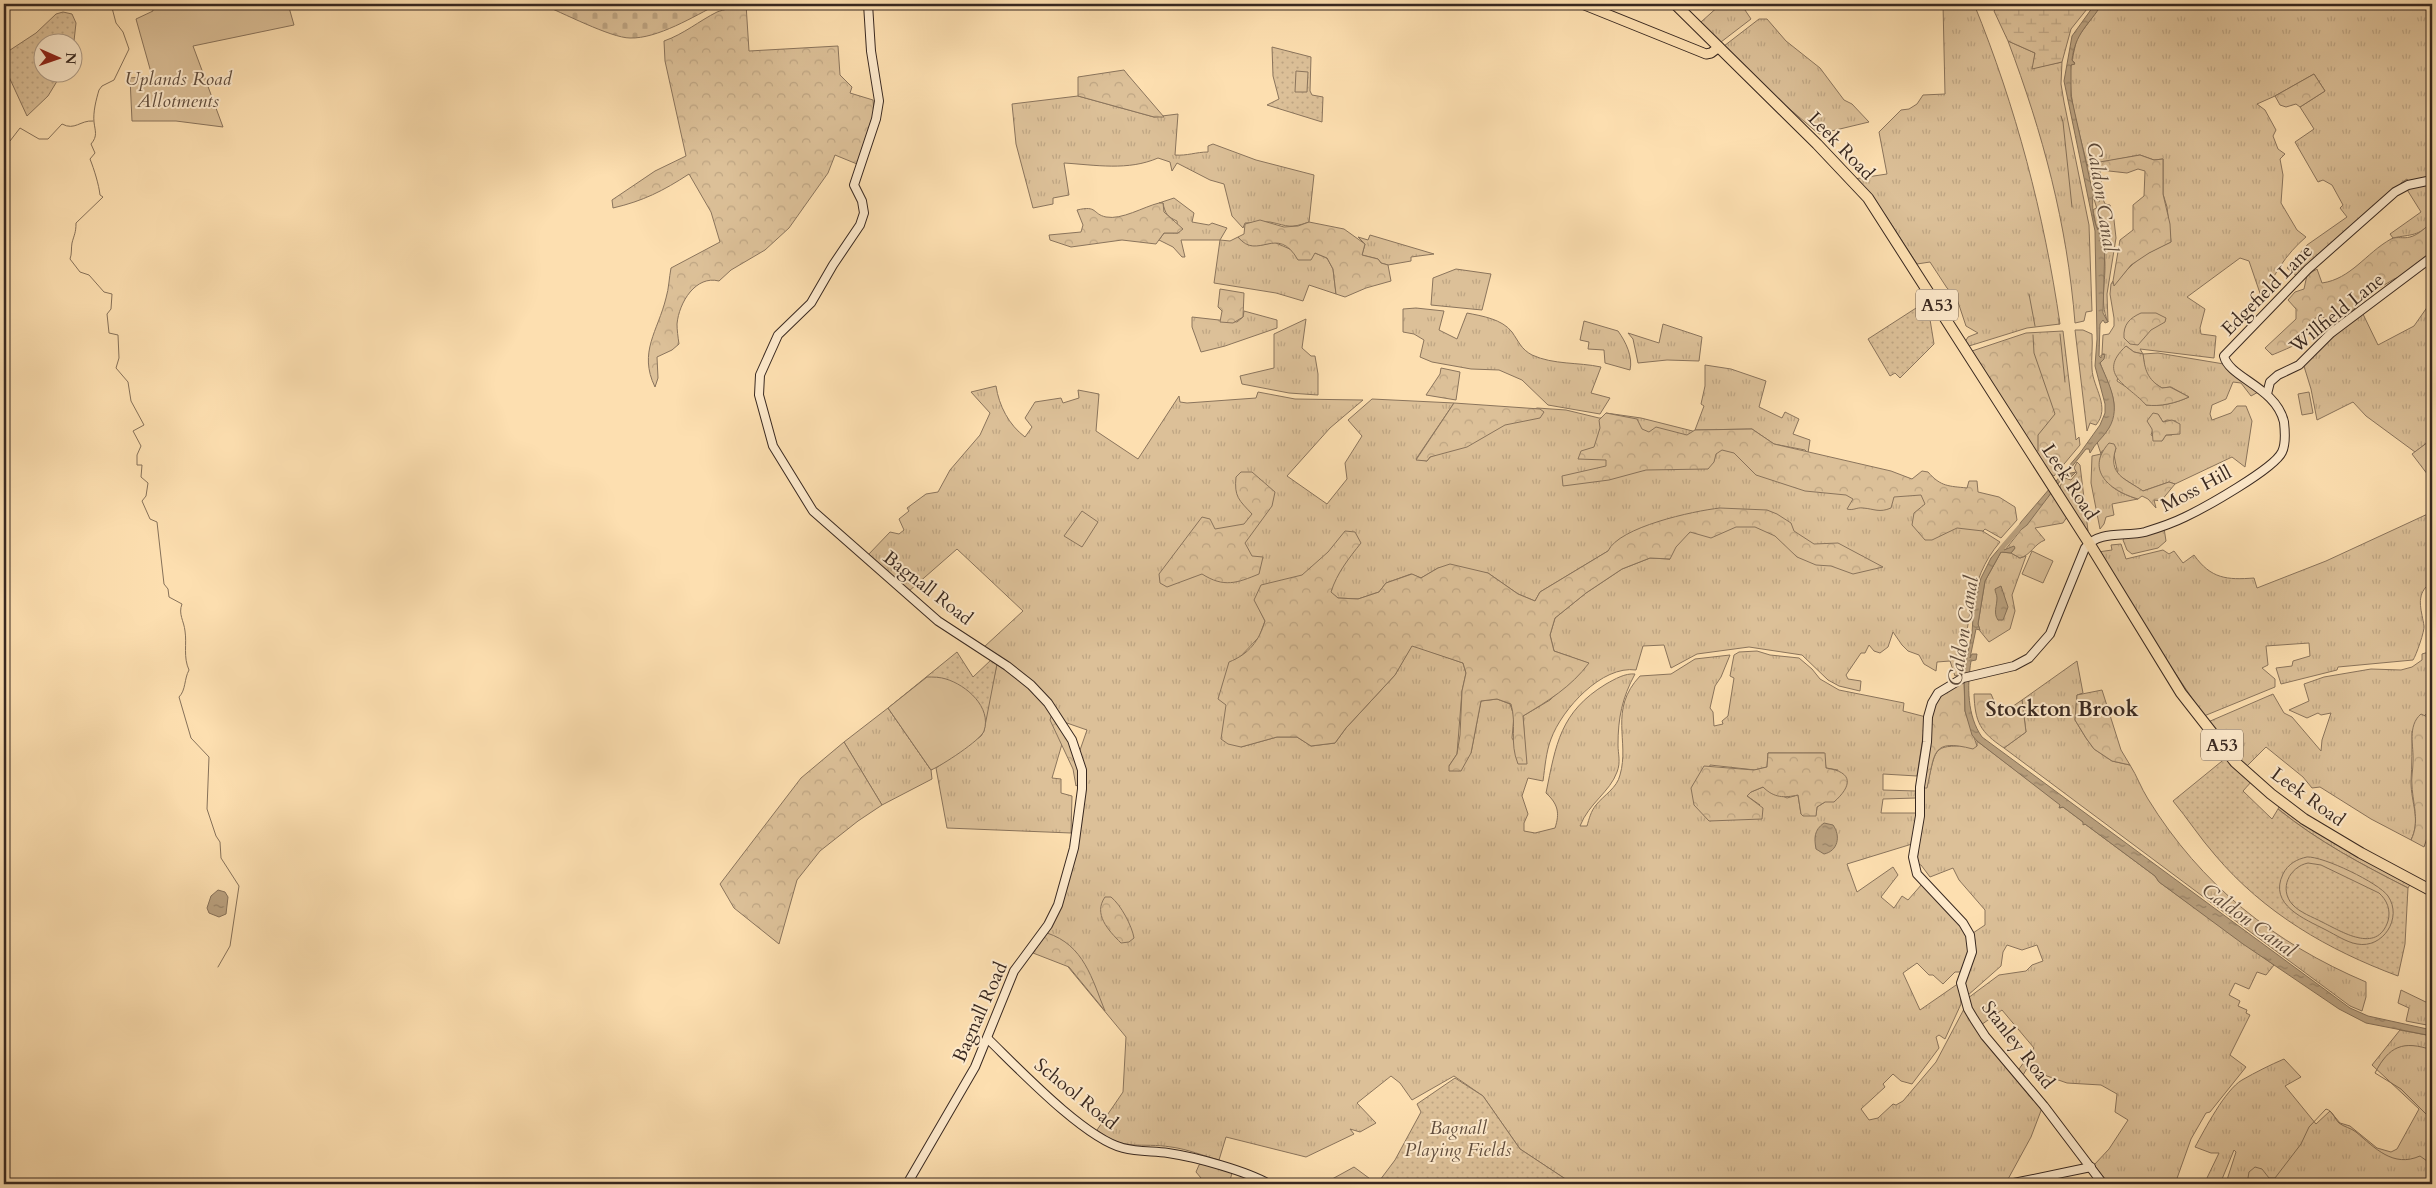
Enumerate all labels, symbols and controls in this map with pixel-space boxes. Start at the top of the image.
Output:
north arrow [32,32,82,82]
text: N [61,52,80,65]
park label: Uplands Road Allotments [124,66,233,114]
street label: Leek Road [1802,106,1880,186]
water label: Caldon Canal [2080,140,2124,254]
street label: Edgefield Lane [2216,239,2318,341]
street label: Willfield Lane [2284,267,2390,360]
road number: A53 [1916,290,1958,320]
street label: Leek Road [2036,439,2104,525]
street label: Moss Hill [2156,459,2236,519]
street label: Bagnall Road [878,545,978,631]
water label: Caldon Canal [1941,574,1985,688]
district label: Stockton Brook [1985,695,2139,724]
road number: A53 [2201,730,2243,760]
street label: Leek Road [2266,761,2350,833]
water label: Caldon Canal [2196,877,2302,964]
street label: Bagnall Road [946,958,1014,1066]
street label: Stanley Road [1975,996,2061,1094]
street label: School Road [1029,1052,1123,1136]
park label: Bagnall Playing Fields [1405,1115,1512,1163]

